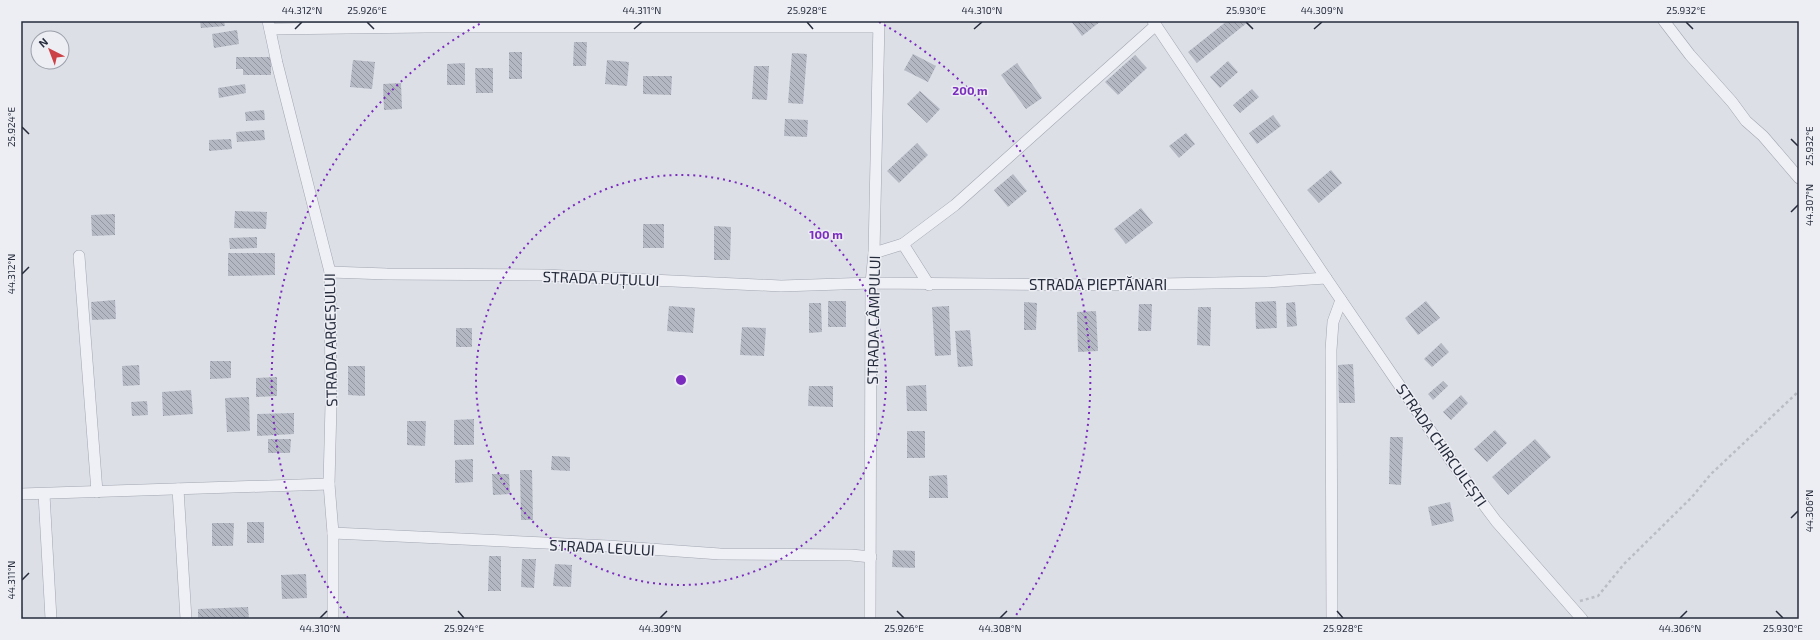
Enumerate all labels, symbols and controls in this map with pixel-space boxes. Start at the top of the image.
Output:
text: 44.312°N [282,4,322,16]
text: 25.926°E [347,4,387,16]
text: 44.311°N [623,4,661,16]
text: 25.928°E [787,4,827,16]
text: 44.310°N [962,4,1002,16]
text: 25.930°E [1226,4,1266,16]
text: 44.309°N [1301,4,1343,16]
text: 25.932°E [1666,4,1706,16]
north arrow [30,30,70,70]
text: N [36,35,50,50]
text: 200 m [952,83,988,97]
text: 25.924°E [5,107,17,147]
text: 25.932°E [1803,126,1815,166]
text: 44.307°N [1803,184,1815,226]
text: 100 m [809,227,843,241]
text: 44.312°N [5,254,17,294]
street label: STRADA CÂMPULUI [863,255,883,385]
street label: STRADA PUȚULUI [542,267,660,291]
street label: STRADA ARGEȘULUI [320,273,342,407]
street label: STRADA PIEPTĂNARI [1029,275,1167,293]
centre of rings [674,373,688,387]
street label: STRADA CHIRCULEȘTI [1391,380,1491,511]
text: 44.306°N [1803,490,1815,532]
street label: STRADA LEULUI [549,535,655,559]
text: 44.311°N [5,561,17,599]
text: 44.310°N [300,622,340,634]
text: 25.924°E [444,622,484,634]
text: 44.309°N [639,622,681,634]
text: 25.926°E [884,622,924,634]
text: 44.308°N [979,622,1021,634]
text: 25.928°E [1323,622,1363,634]
text: 44.306°N [1659,622,1701,634]
text: 25.930°E [1763,622,1803,634]

